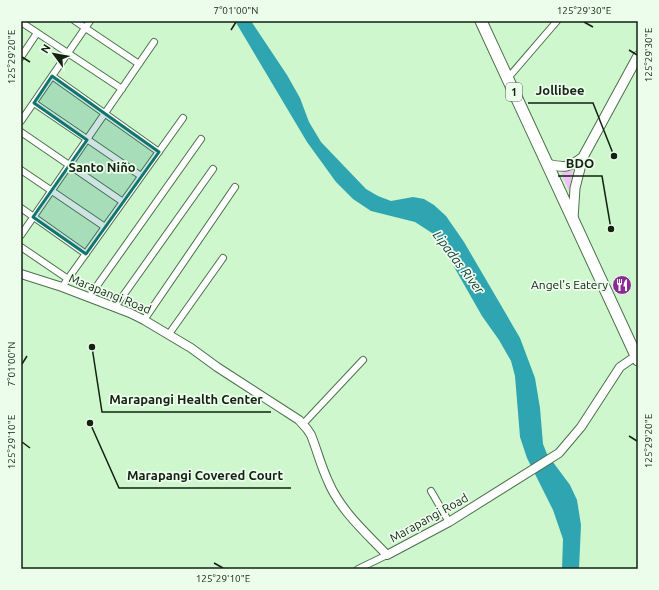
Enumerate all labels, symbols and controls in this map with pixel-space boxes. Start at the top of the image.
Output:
text: 7°01'00"N [214,5,258,16]
text: 125°29'30"E [557,5,612,16]
text: 125°29'30"E [643,27,654,82]
text: 125°29'20"E [6,29,17,84]
north arrow [34,34,74,74]
text: N [38,42,53,55]
callout: Jollibee [528,78,593,103]
road number: 1 [506,83,522,101]
text: Jollibee [536,83,584,97]
callout: BDO [558,151,602,176]
text: BDO [566,156,594,170]
district label: Santo Niño [68,160,136,174]
water label: Lipadas River [431,228,488,297]
street label: Marapangi Road [67,271,153,316]
restaurant icon: Angel's Eatery [611,274,633,296]
place label: Angel's Eatery [531,278,608,291]
text: 7°01'00"N [6,342,17,386]
callout: Marapangi Health Center [102,387,271,412]
text: Marapangi Health Center [109,392,263,406]
text: 125°29'20"E [643,413,654,468]
text: 125°29'10"E [6,414,17,469]
callout: Marapangi Covered Court [119,463,291,488]
text: Marapangi Covered Court [127,468,283,482]
street label: Marapangi Road [387,491,470,544]
text: 125°29'10"E [196,573,251,584]

